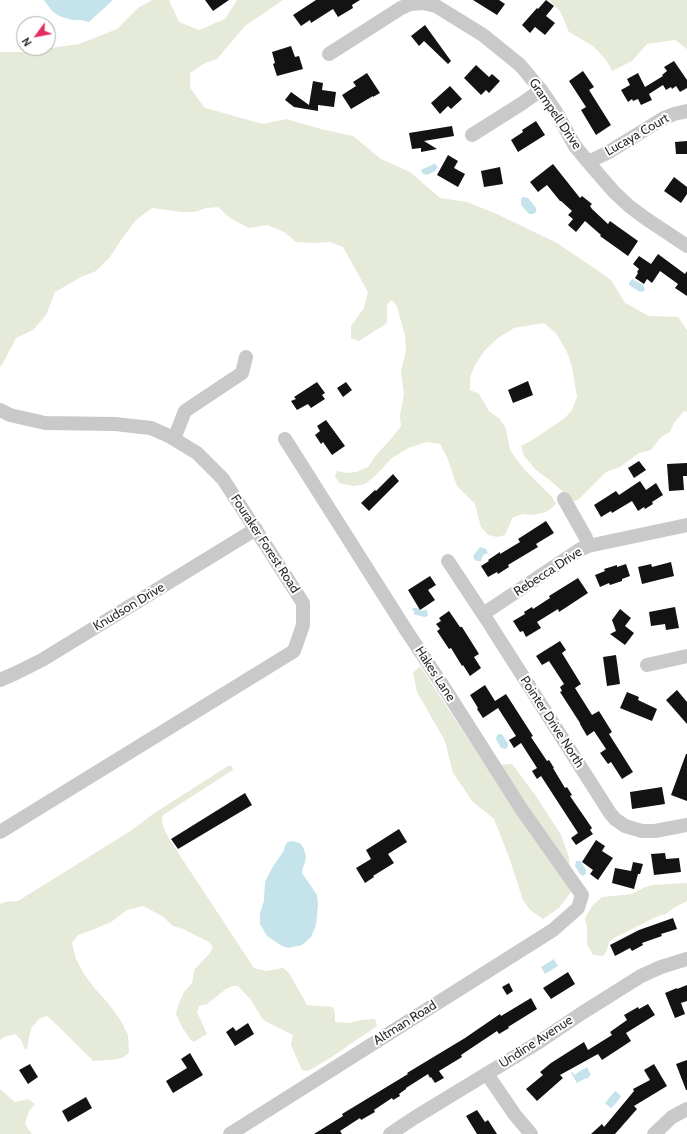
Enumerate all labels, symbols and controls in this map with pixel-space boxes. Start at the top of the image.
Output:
north arrow [16,16,56,56]
text: N [19,35,35,49]
street label: Grampell Drive [525,75,585,153]
street label: Lucaya Court [602,110,672,160]
street label: Fouraker Forest Road [227,492,303,596]
street label: Rebecca Drive [511,544,585,600]
street label: Knudson Drive [90,580,168,634]
street label: Hakes Lane [411,644,459,704]
street label: Pointer Drive North [517,673,587,771]
street label: Altman Road [371,997,439,1049]
street label: Undine Avenue [496,1012,576,1072]

